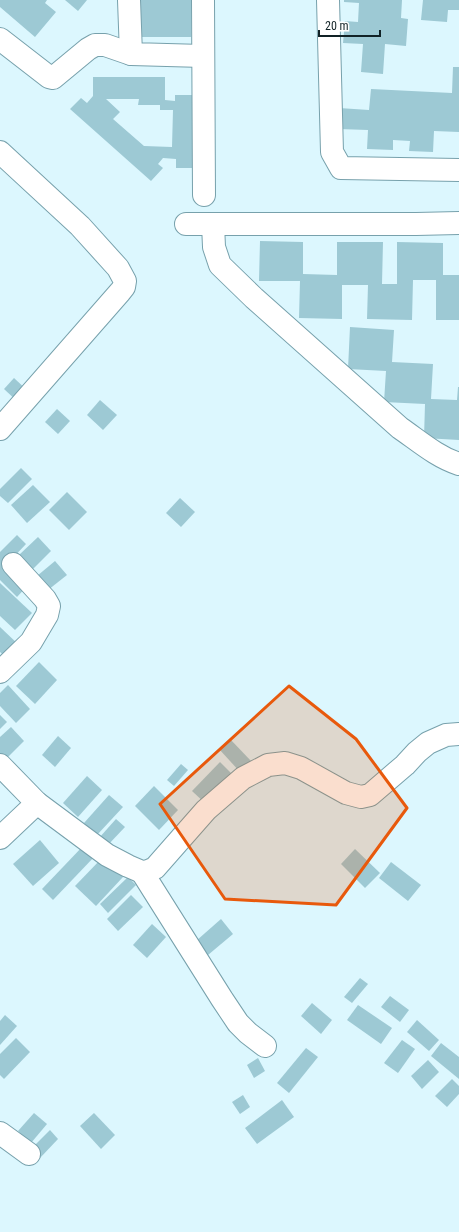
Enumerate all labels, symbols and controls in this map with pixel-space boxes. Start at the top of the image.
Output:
scale bar [319,12,380,38]
text: 20 m [325,19,349,33]

